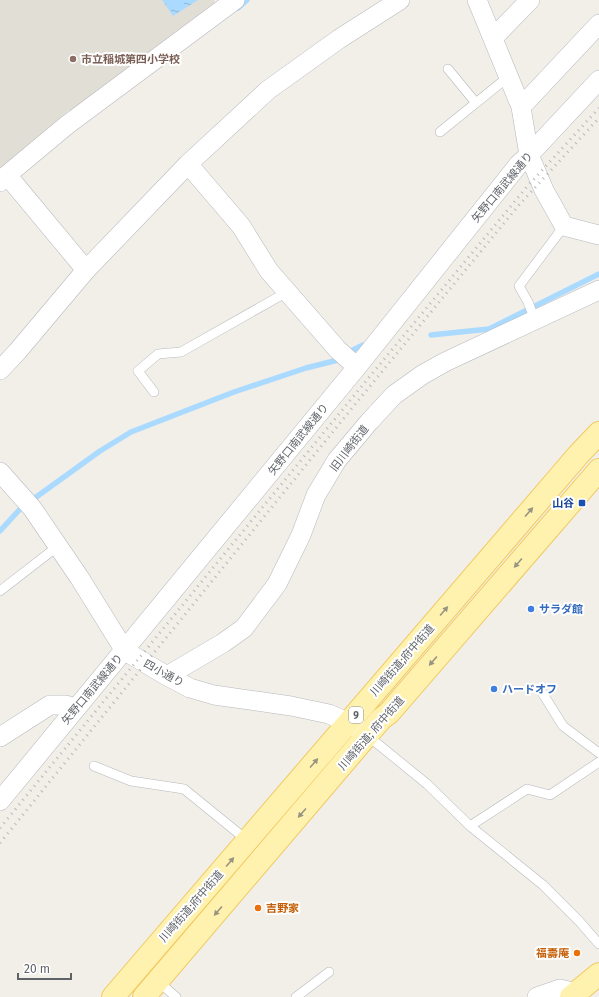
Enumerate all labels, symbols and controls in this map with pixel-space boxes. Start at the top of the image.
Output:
place label: 市立稲城第四小学校 [81,53,180,66]
marker: 市立稲城第四小学校 [68,54,78,64]
street label: 矢野口南武線通り [469,149,536,225]
street label: 矢野口南武線通り [266,401,331,478]
street label: 旧川崎街道 [327,423,371,474]
place label: 山谷 [552,497,574,510]
marker: 山谷 [577,498,587,508]
one-way arrow [524,507,533,517]
one-way arrow [514,558,523,568]
place label: サラダ館 [539,603,583,616]
marker: サラダ館 [526,604,536,614]
one-way arrow [440,606,449,616]
street label: 川崎街道;府中街道 [368,622,437,699]
street label: 矢野口南武線通り [59,651,126,727]
street label: 四小通り [141,657,186,690]
one-way arrow [429,657,438,666]
place label: ハードオフ [502,683,557,696]
marker: ハードオフ [489,684,499,694]
street label: 川崎街道; 府中街道 [336,694,407,773]
road number: 9 [349,707,363,723]
one-way arrow [310,758,319,768]
one-way arrow [298,807,307,818]
one-way arrow [225,856,234,867]
street label: 川崎街道;府中街道 [157,868,226,945]
place label: 吉野家 [266,902,299,915]
marker: 吉野家 [253,903,263,913]
one-way arrow [213,906,222,917]
place label: 福壽庵 [536,947,570,960]
marker: 福壽庵 [572,948,582,958]
scale bar [18,955,71,981]
text: 20 m [24,962,50,976]

